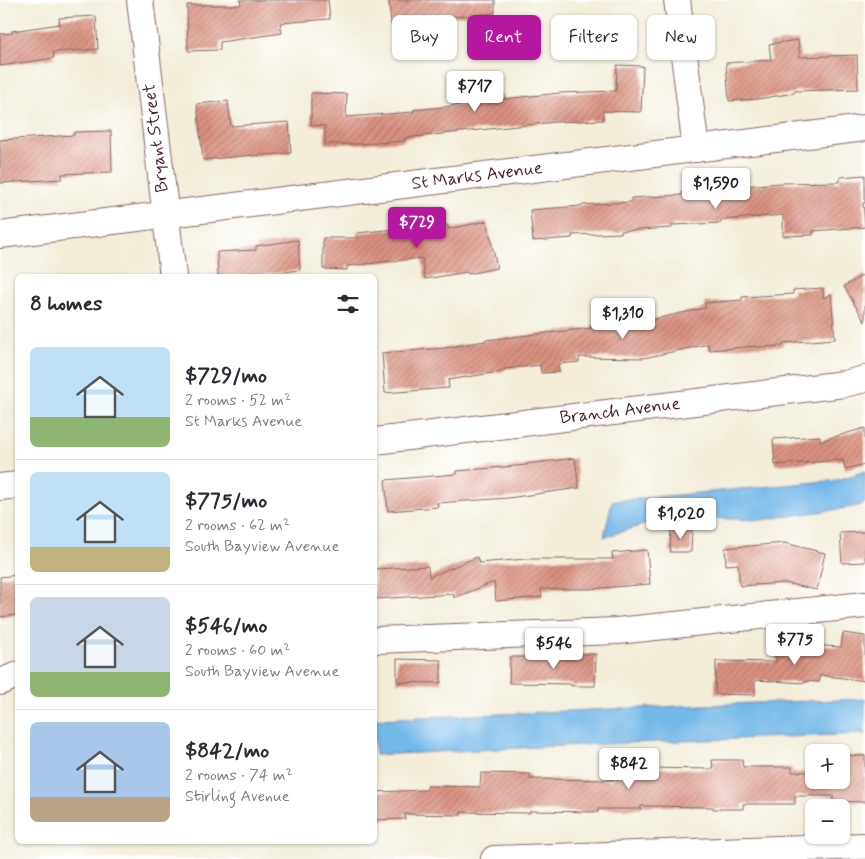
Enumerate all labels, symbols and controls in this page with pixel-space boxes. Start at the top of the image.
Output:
chip: Buy [392,15,457,60]
chip: Rent [467,15,541,60]
chip: Filters [551,15,637,60]
chip: New [647,15,715,60]
pin: $717 [445,70,505,113]
text: $717 [458,76,492,97]
street label: Bryant Street [137,82,175,194]
street label: St Marks Avenue [410,156,544,196]
pin: $1,590 [675,168,757,210]
text: $1,590 [693,173,739,194]
pin: $729 [387,206,447,249]
text: $729 [399,212,435,233]
text: 8 homes [30,290,102,318]
icon: filters [334,290,362,318]
pin: $1,310 [582,298,664,340]
text: $1,310 [602,303,644,324]
text: $729/mo [185,362,267,390]
icon: home [70,367,130,427]
text: 2 rooms · 52 m² [185,390,291,411]
street label: Branch Avenue [558,392,682,430]
text: St Marks Avenue [185,411,302,432]
text: $775/mo [185,487,267,515]
icon: home [70,492,130,552]
pin: $1,020 [640,498,722,540]
text: $1,020 [657,503,705,524]
text: 2 rooms · 62 m² [185,515,290,536]
text: South Bayview Avenue [185,536,339,557]
text: $546/mo [185,612,267,640]
icon: home [70,617,130,677]
pin: $775 [765,624,825,666]
pin: $546 [524,628,584,670]
text: $775 [777,629,813,650]
text: $546 [536,633,572,654]
text: 2 rooms · 60 m² [185,640,290,661]
text: South Bayview Avenue [185,661,339,682]
text: $842/mo [185,737,269,765]
icon: home [70,742,130,802]
map controls [805,744,850,844]
button: + [805,744,850,789]
pin: $842 [599,748,659,790]
text: $842 [610,753,648,774]
text: 2 rooms · 74 m² [185,765,293,786]
text: Stirling Avenue [185,786,290,807]
button: − [805,799,850,844]

